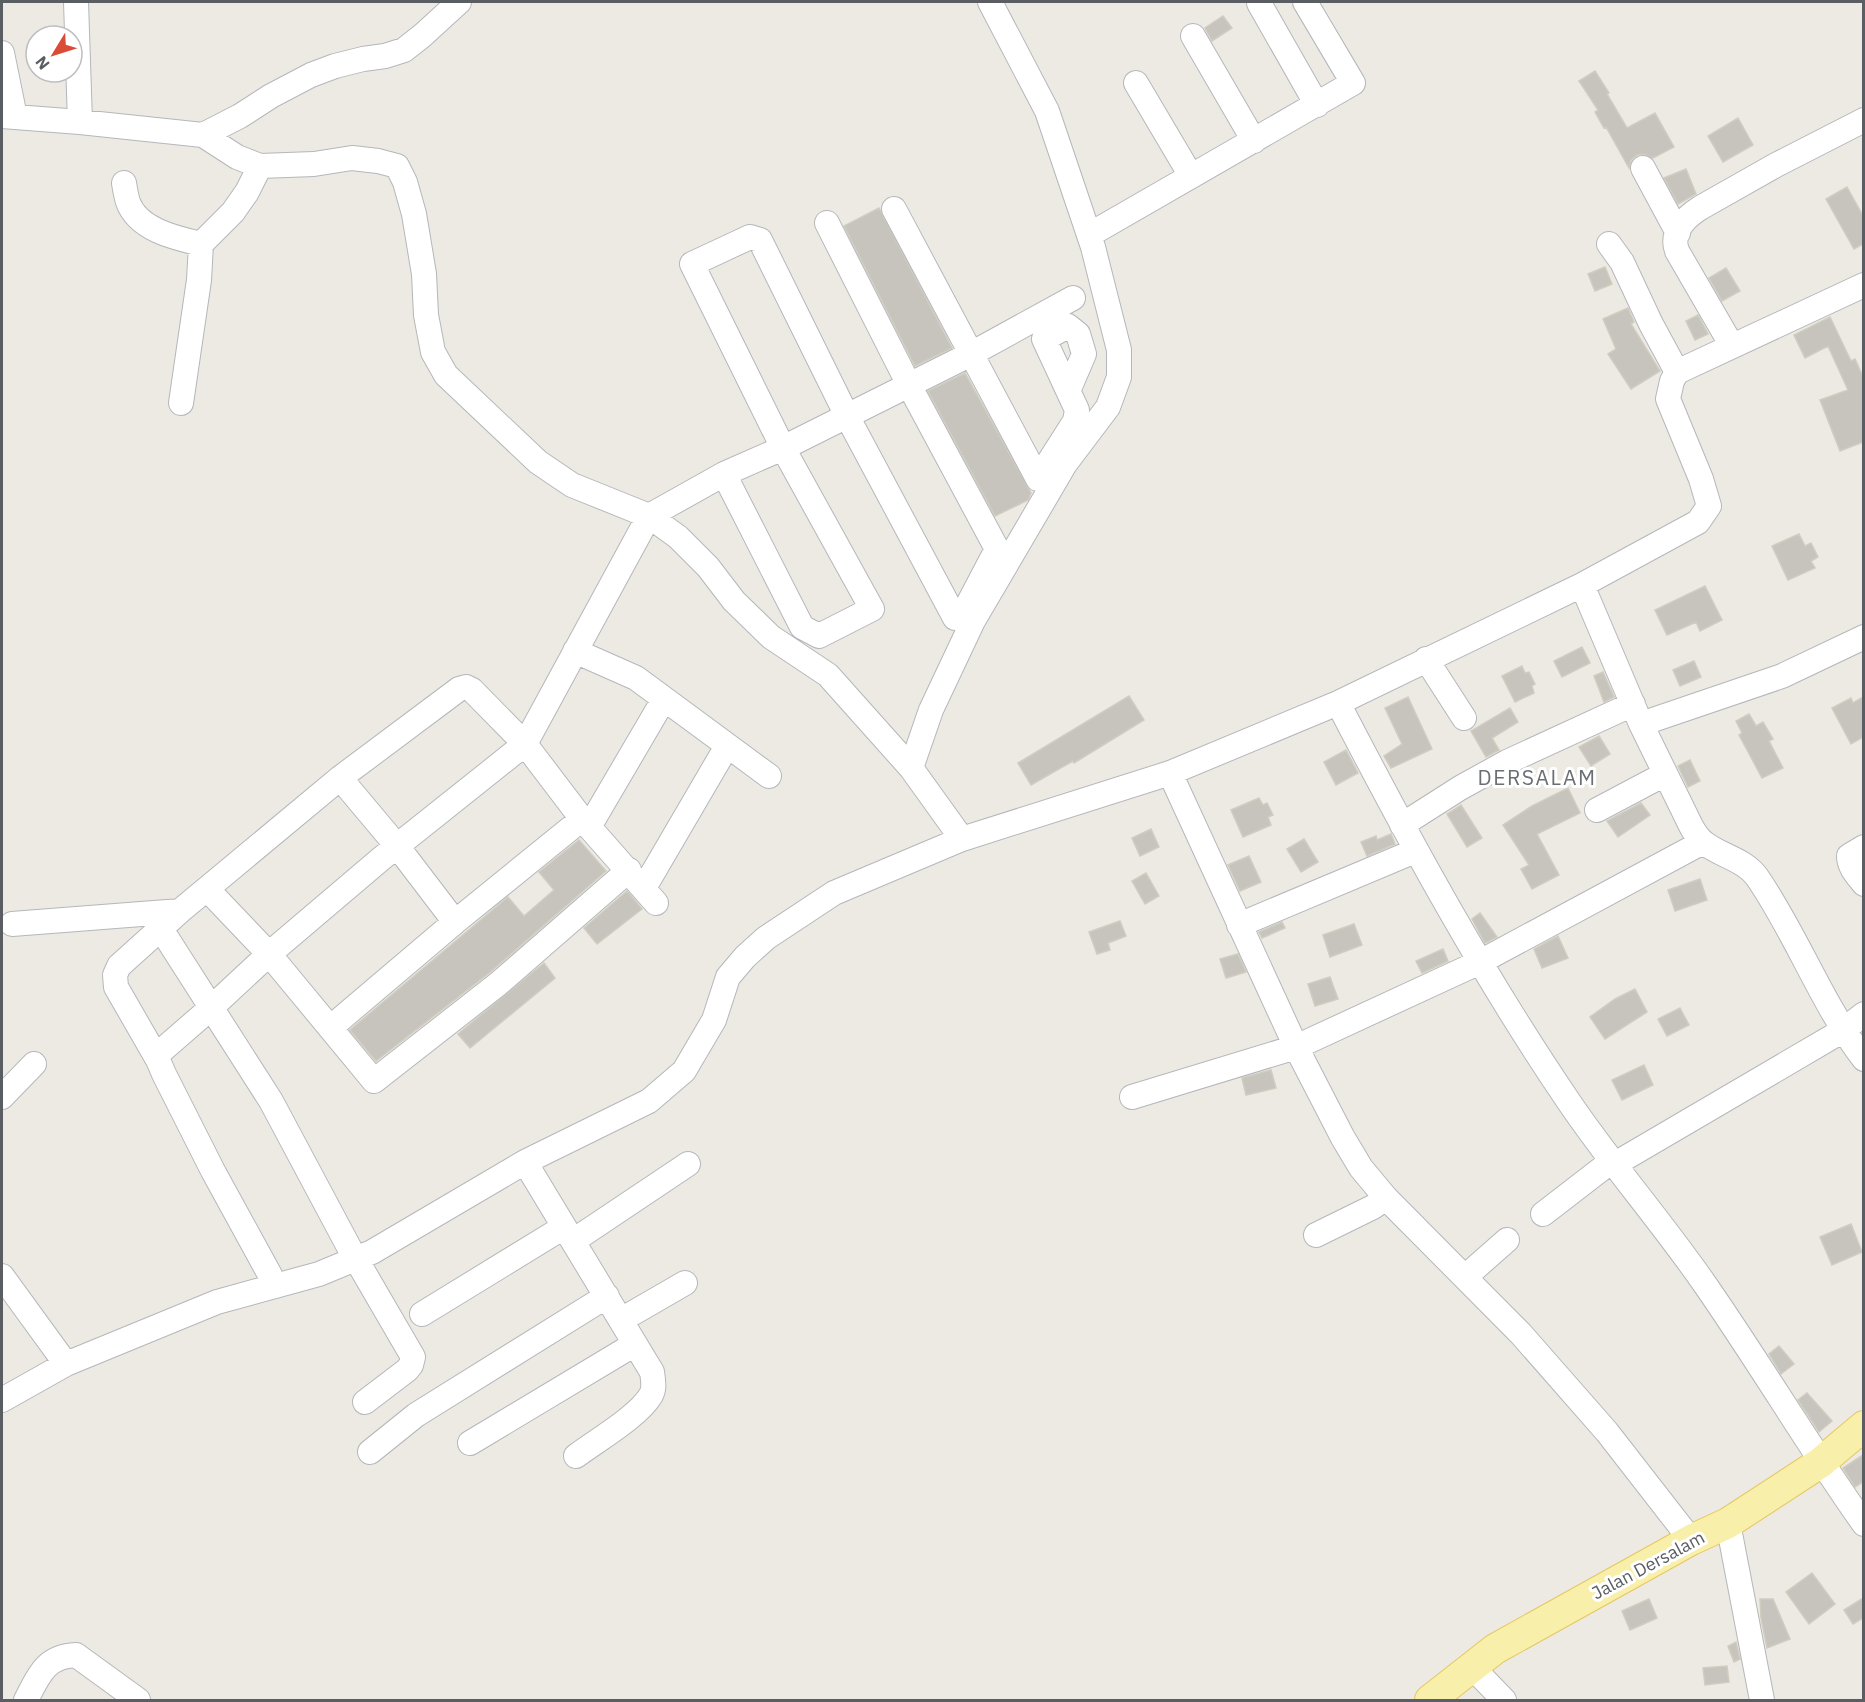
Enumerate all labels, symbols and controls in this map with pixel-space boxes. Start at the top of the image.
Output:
north arrow [24,24,84,84]
text: N [31,53,54,74]
district label: DERSALAM [1478,763,1596,791]
street label: Jalan Dersalam [1587,1526,1709,1604]

